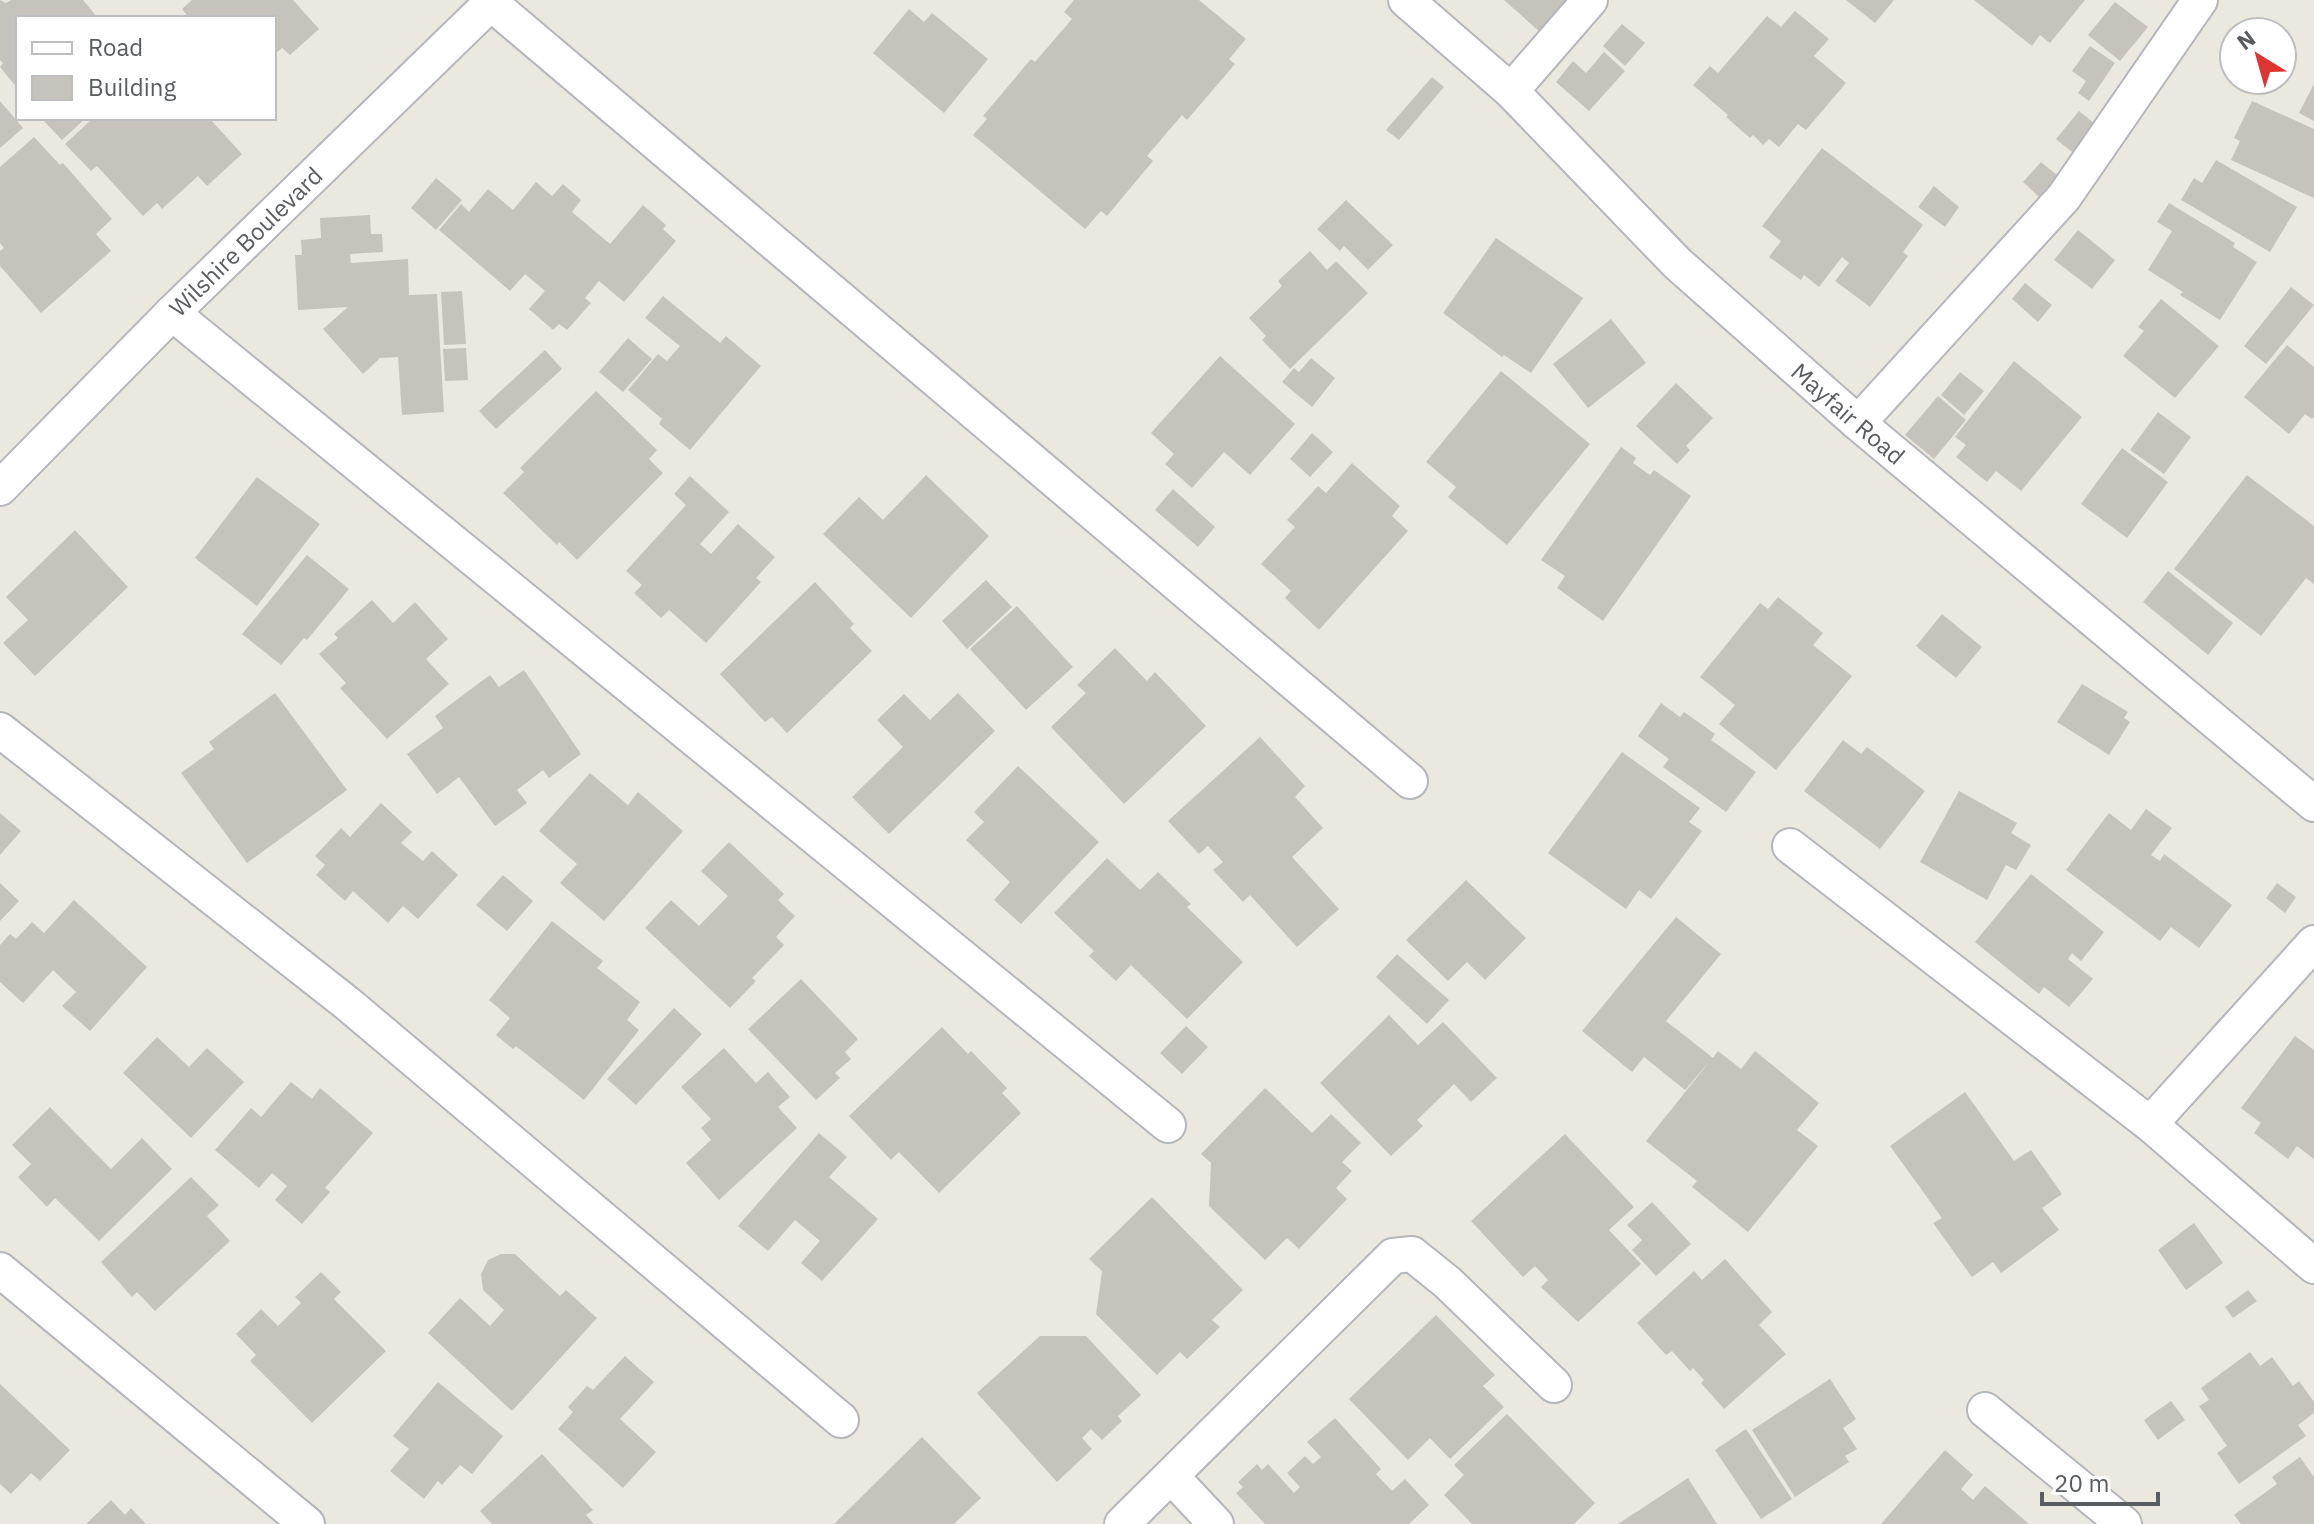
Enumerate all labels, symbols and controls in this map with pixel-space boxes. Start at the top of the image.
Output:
legend [16,16,276,120]
north arrow [2218,16,2298,96]
text: N [2231,23,2261,56]
text: Road [88,31,143,63]
text: Building [88,71,176,103]
street label: Wilshire Boulevard [162,160,329,323]
street label: Mayfair Road [1785,355,1912,472]
scale bar [2042,1456,2158,1506]
text: 20 m [2054,1467,2109,1499]

